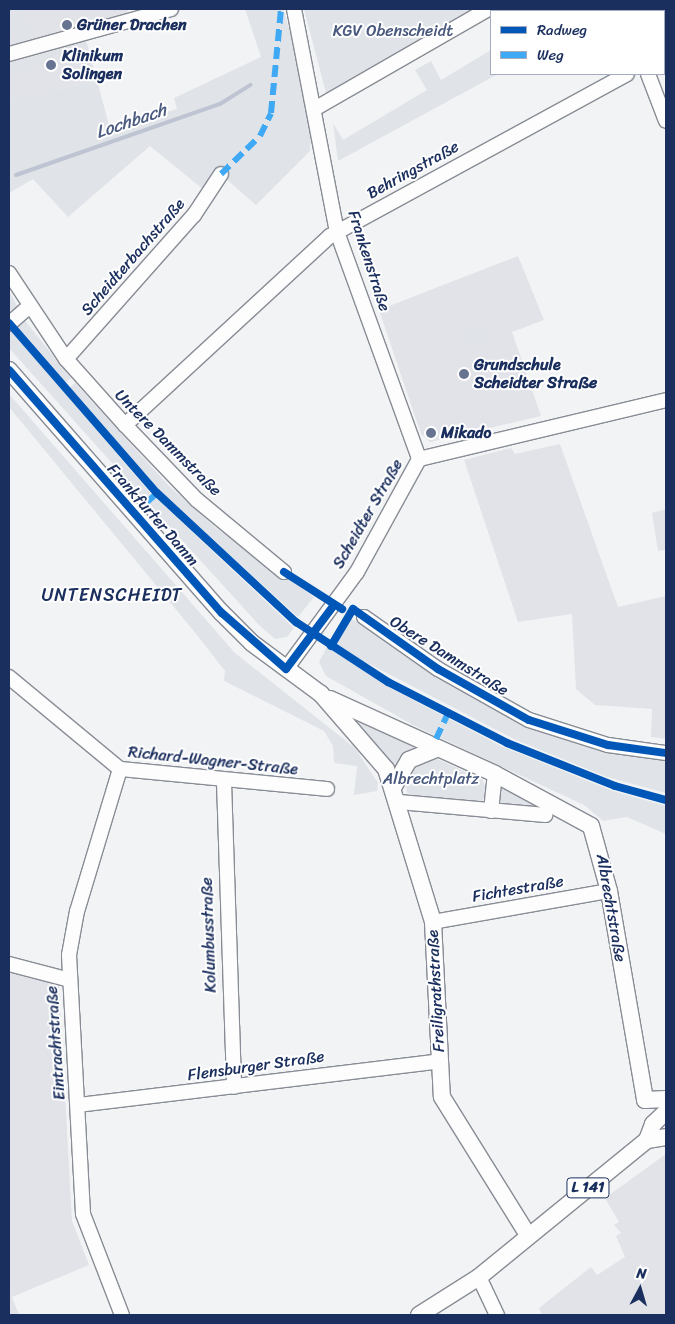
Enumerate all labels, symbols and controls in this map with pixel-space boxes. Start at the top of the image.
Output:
legend [490,10,665,75]
place label: Grüner Drachen [77,15,187,35]
text: Radweg [537,17,587,43]
marker: Grüner Drachen [61,19,73,31]
park label: KGV Obenscheidt [333,21,453,41]
text: Weg [537,42,564,68]
place label: Klinikum Solingen [62,46,123,84]
marker: Klinikum Solingen [44,58,58,72]
water label: Lochbach [93,99,169,143]
street label: Behringstraße [364,137,462,203]
street label: Scheidterbachstraße [77,195,189,319]
street label: Frankenstraße [344,208,394,314]
place label: Grundschule Scheidter Straße [474,355,598,393]
marker: Grundschule Scheidter Straße [458,368,470,380]
street label: Untere Dammstraße [111,386,225,500]
place label: Mikado [441,423,491,443]
marker: Mikado [425,427,437,439]
street label: Scheidter Straße [329,456,407,572]
street label: Frankfurter Damm [103,460,203,570]
district label: UNTENSCHEIDT [40,584,184,606]
street label: Obere Dammstraße [387,612,511,700]
street label: Richard-Wagner-Straße [127,743,299,779]
park label: Albrechtplatz [383,769,479,789]
street label: Albrechtstraße [592,852,630,964]
street label: Fichtestraße [471,872,565,906]
street label: Kolumbusstraße [197,877,221,993]
street label: Freiligrathstraße [423,929,449,1053]
street label: Eintrachtstraße [42,985,70,1101]
street label: Flensburger Straße [186,1047,326,1085]
road number: L 141 [566,1176,610,1200]
text: N [635,1261,648,1287]
north arrow [615,1264,665,1314]

